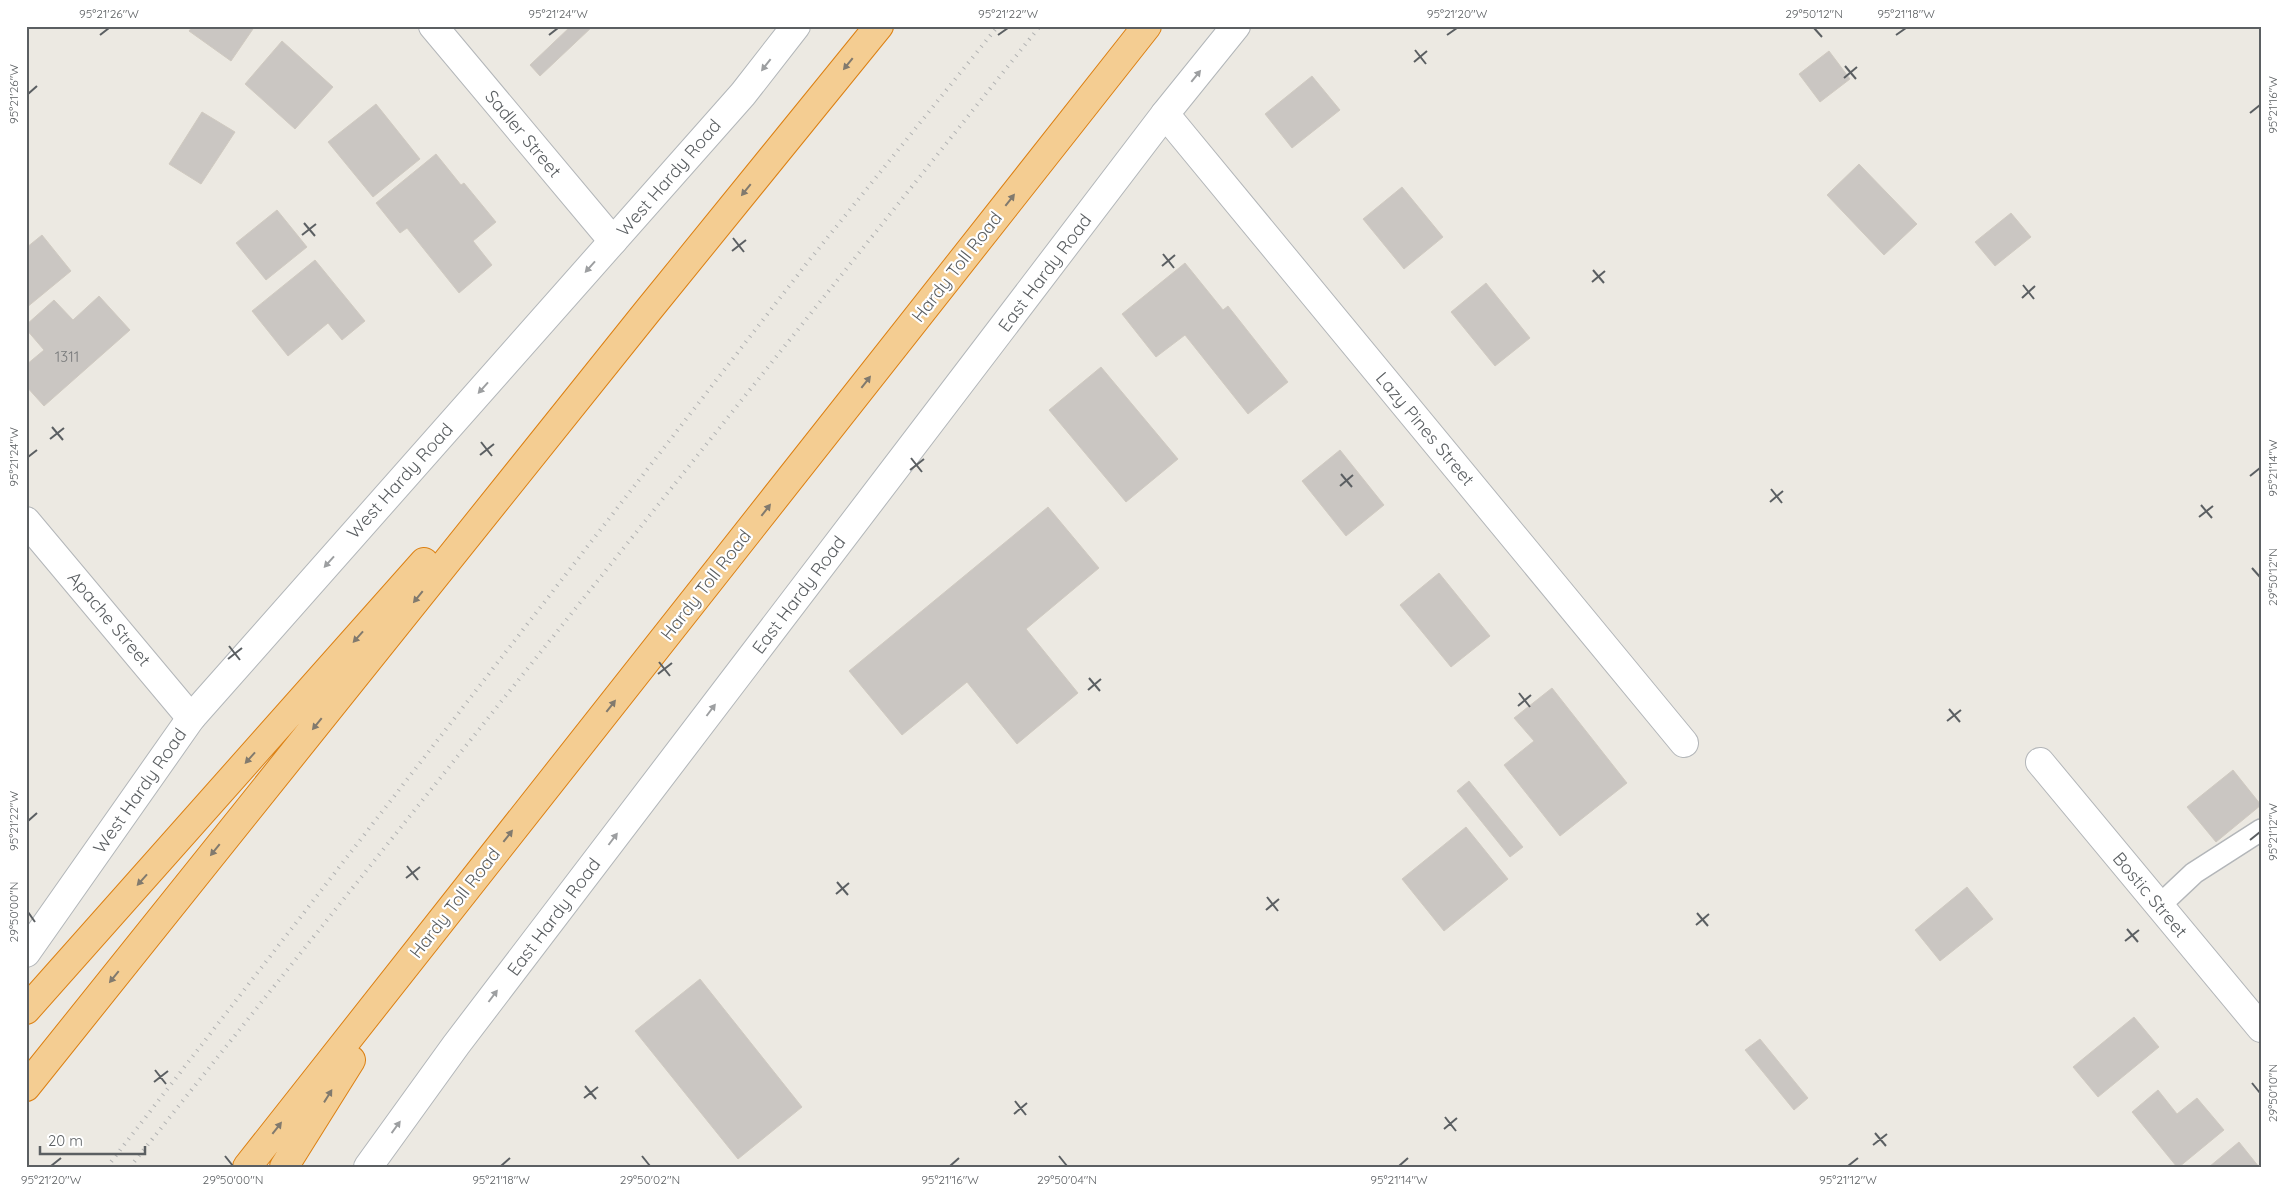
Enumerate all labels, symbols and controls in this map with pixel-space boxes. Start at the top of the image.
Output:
text: 95°21'26"W [79,6,139,21]
text: 95°21'24"W [528,6,588,21]
text: 95°21'22"W [978,6,1038,21]
text: 95°21'20"W [1427,6,1488,21]
text: 29°50'12"N [1785,6,1843,21]
text: 95°21'18"W [1877,6,1935,21]
one-way arrow [843,57,854,70]
one-way arrow [760,58,771,71]
text: 95°21'26"W [6,64,21,124]
one-way arrow [1190,70,1201,83]
text: 95°21'16"W [2265,76,2280,134]
street label: Sadler Street [480,85,567,182]
street label: West Hardy Road [611,114,726,241]
one-way arrow [740,183,751,196]
one-way arrow [1005,193,1016,206]
street label: Hardy Toll Road [906,207,1007,327]
street label: East Hardy Road [993,209,1096,336]
one-way arrow [585,260,596,273]
house number: 1311 [55,347,79,366]
street label: Lazy Pines Street [1371,367,1480,490]
one-way arrow [861,376,872,389]
one-way arrow [477,382,488,395]
street label: West Hardy Road [342,418,458,543]
text: 95°21'24"W [6,427,21,487]
text: 95°21'14"W [2265,439,2280,497]
one-way arrow [760,503,771,516]
street label: Hardy Toll Road [655,525,756,645]
street label: East Hardy Road [747,531,850,658]
text: 29°50'12"N [2265,548,2280,606]
one-way arrow [323,556,334,569]
street label: Apache Street [63,566,156,671]
one-way arrow [413,590,424,603]
one-way arrow [352,630,363,643]
one-way arrow [605,700,616,713]
one-way arrow [706,704,717,717]
one-way arrow [311,717,322,730]
street label: West Hardy Road [88,724,191,858]
one-way arrow [244,752,255,765]
text: 95°21'22"W [6,791,21,851]
text: 95°21'12"W [2265,803,2280,861]
one-way arrow [503,829,513,843]
one-way arrow [607,833,618,846]
street label: Hardy Toll Road [404,843,505,963]
one-way arrow [210,844,221,857]
street label: Bostic Street [2108,847,2193,942]
street label: East Hardy Road [502,853,605,980]
one-way arrow [136,873,147,886]
text: 29°50'00"N [6,882,21,942]
one-way arrow [108,971,119,984]
one-way arrow [488,990,498,1003]
text: 29°50'10"N [2265,1064,2280,1122]
one-way arrow [324,1089,333,1102]
one-way arrow [391,1121,402,1134]
one-way arrow [272,1122,283,1135]
scale bar [40,1123,145,1155]
text: 20 m [48,1131,83,1150]
text: 95°21'20"W [21,1172,82,1187]
text: 29°50'00"N [203,1172,263,1187]
text: 95°21'18"W [472,1172,530,1187]
text: 29°50'02"N [620,1172,680,1187]
text: 95°21'16"W [921,1172,979,1187]
text: 29°50'04"N [1037,1172,1097,1187]
text: 95°21'14"W [1370,1172,1428,1187]
text: 95°21'12"W [1819,1172,1877,1187]

